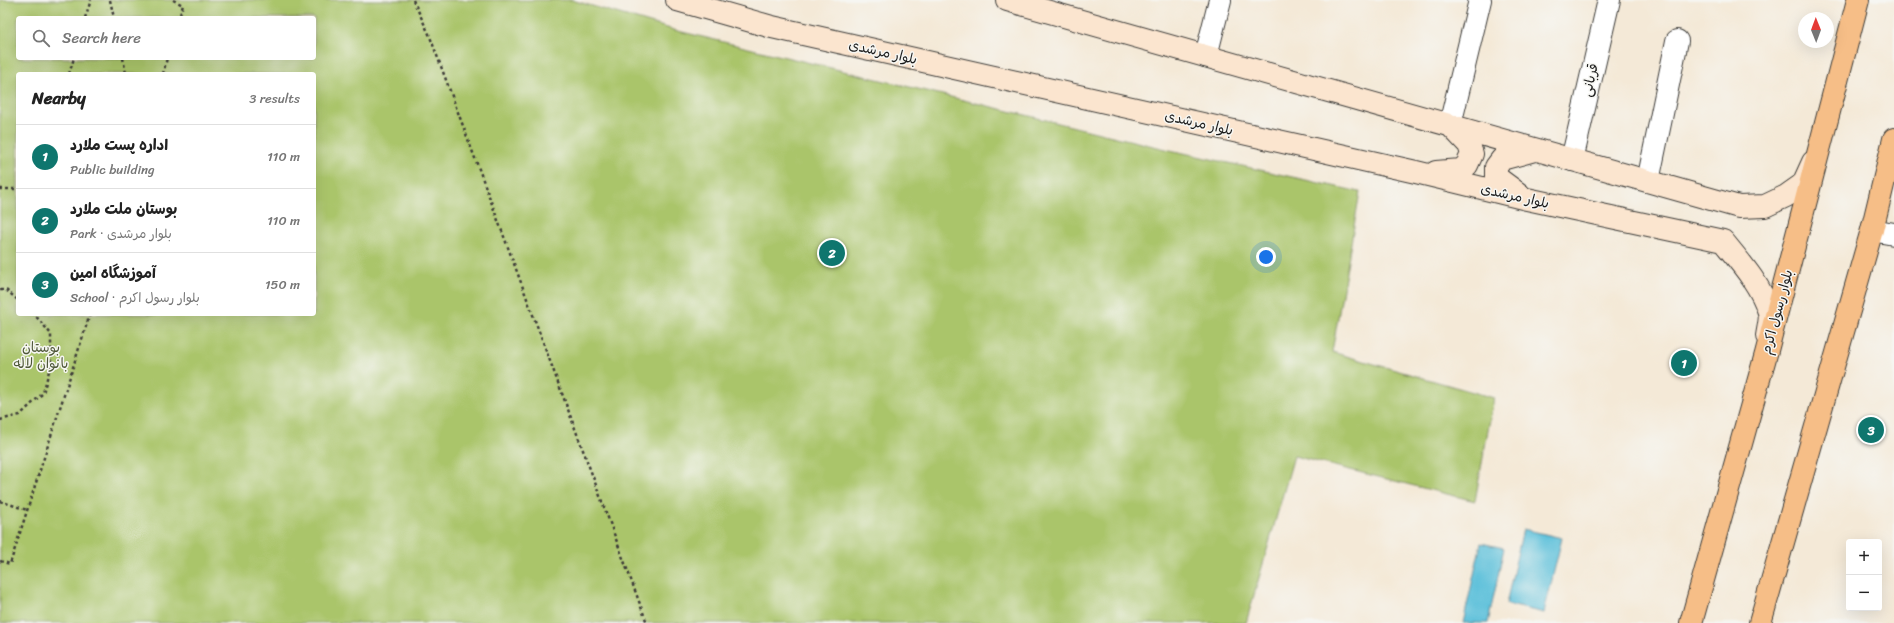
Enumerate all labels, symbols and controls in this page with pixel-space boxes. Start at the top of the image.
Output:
north arrow [1798,12,1834,48]
search box [16,16,316,60]
text: Search here [62,25,141,51]
icon: search [30,27,52,49]
street label: بلوار مرشدی [846,32,920,72]
street label: قربانی [1574,61,1606,99]
text: Nearby [32,83,86,113]
text: 3 results [249,87,300,110]
street label: بلوار مرشدی [1162,103,1236,143]
text: اداره پست ملارد [70,132,168,158]
text: 1 [42,145,48,168]
text: 110 m [267,145,300,168]
text: Public building [70,158,155,181]
street label: بلوار مرشدی [1478,176,1552,216]
text: بوستان ملت ملارد [70,196,177,222]
text: 2 [41,209,49,232]
text: 110 m [267,209,300,232]
text: Park · بلوار مرشدی [70,222,172,245]
pin: 2 [819,238,845,268]
your location [1256,247,1276,267]
text: آموزشگاه امین [70,260,156,286]
street label: بلوار رسول اکرم [1754,267,1800,357]
text: 3 [41,273,49,296]
text: 150 m [265,273,300,296]
text: School · بلوار رسول اکرم [70,286,200,309]
park label: بوستان بانوان لاله [14,335,68,376]
pin: 1 [1671,348,1697,378]
pin: 3 [1858,415,1884,445]
map controls [1846,539,1882,611]
button: + [1846,539,1882,575]
button: − [1846,575,1882,611]

